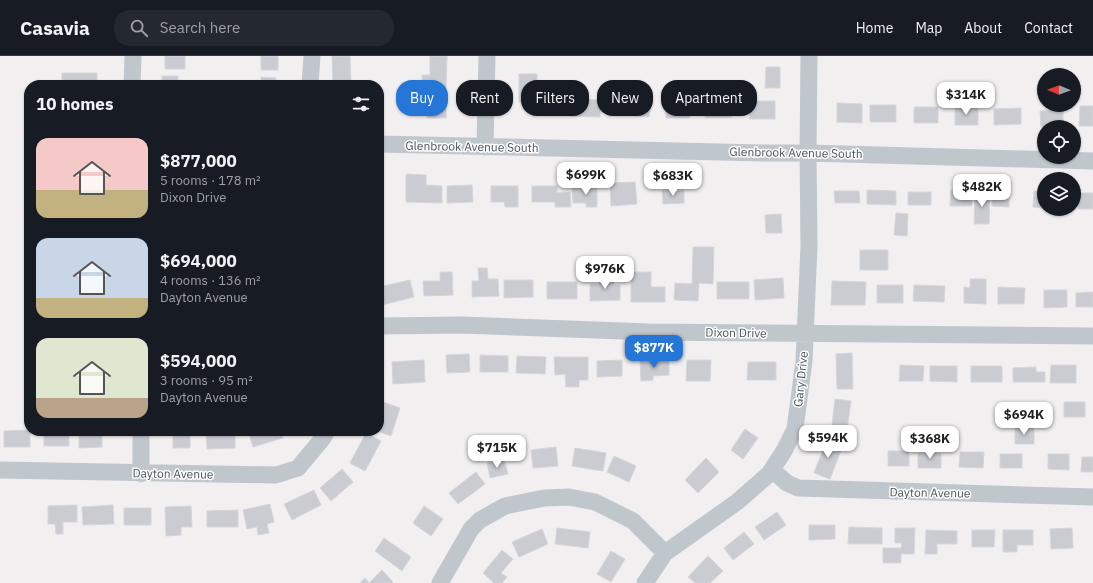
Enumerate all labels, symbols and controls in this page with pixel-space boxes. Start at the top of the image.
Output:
search box [114,10,394,46]
text: Casavia [20,16,90,40]
icon: search [128,17,150,39]
text: Search here [160,18,240,37]
text: Home [856,19,893,37]
text: Map [915,19,942,37]
text: About [964,19,1002,37]
text: Contact [1024,19,1073,37]
north arrow [1037,68,1081,112]
map controls [1037,68,1081,216]
chip: Buy [396,80,448,116]
chip: Rent [456,80,513,116]
chip: Filters [521,80,589,116]
chip: New [597,80,653,116]
chip: Apartment [661,80,757,116]
pin: $314K [938,82,994,116]
text: $314K [946,86,986,103]
text: 10 homes [36,93,113,115]
icon: filters [350,93,372,115]
button: locate [1037,120,1081,164]
street label: Glenbrook Avenue South [405,138,539,155]
street label: Glenbrook Avenue South [729,144,863,161]
text: $877,000 [160,150,237,172]
icon: home [68,154,116,202]
pin: $699K [558,162,614,196]
pin: $683K [645,163,701,197]
text: $699K [566,166,606,183]
text: $683K [653,167,693,184]
text: 5 rooms · 178 m² [160,172,261,189]
button: layers [1037,172,1081,216]
pin: $482K [954,174,1010,208]
text: $482K [962,178,1002,195]
text: Dixon Drive [160,189,226,206]
text: $694,000 [160,250,237,272]
icon: home [68,254,116,302]
pin: $976K [577,256,633,290]
text: $976K [585,260,625,277]
text: 4 rooms · 136 m² [160,272,261,289]
text: Dayton Avenue [160,289,248,306]
street label: Dixon Drive [705,324,767,341]
pin: $877K [626,335,682,369]
text: $877K [634,339,674,356]
text: $594,000 [160,350,237,372]
street label: Gary Drive [790,350,811,408]
icon: home [68,354,116,402]
text: 3 rooms · 95 m² [160,372,253,389]
text: Dayton Avenue [160,389,248,406]
pin: $694K [996,402,1052,436]
text: $694K [1004,406,1044,423]
pin: $594K [800,425,856,459]
pin: $368K [902,426,958,460]
text: $594K [808,429,848,446]
text: $368K [910,430,950,447]
pin: $715K [469,435,525,469]
text: $715K [477,439,517,456]
street label: Dayton Avenue [132,465,214,482]
street label: Dayton Avenue [889,484,971,501]

